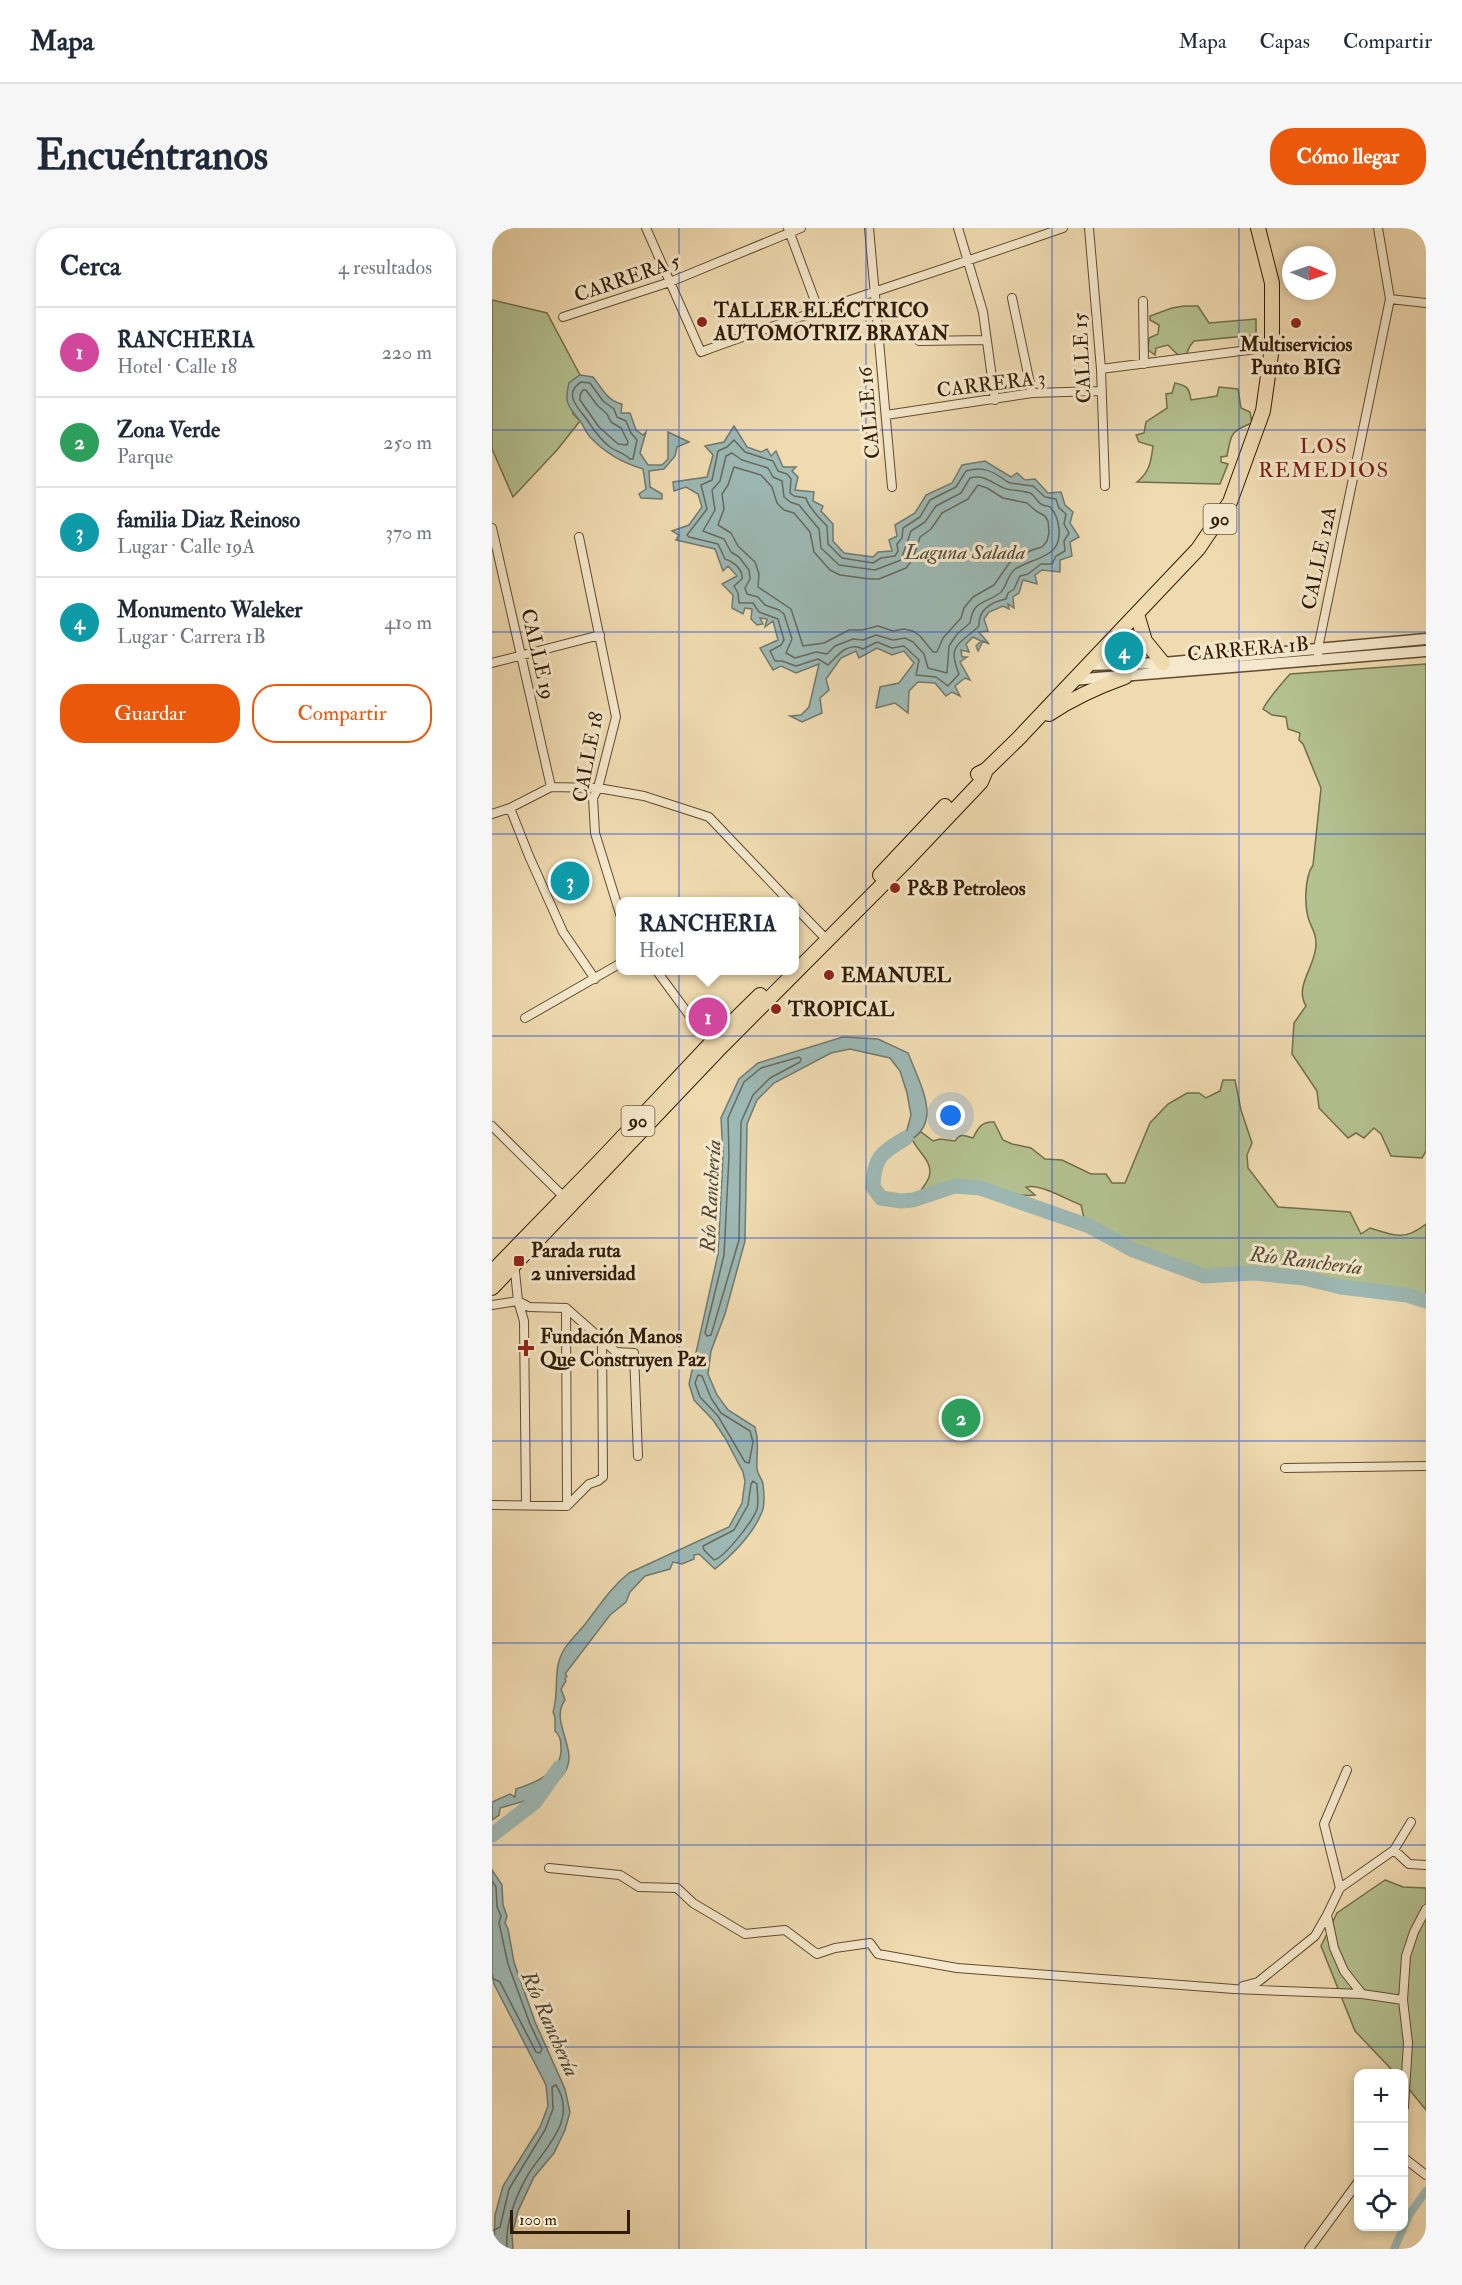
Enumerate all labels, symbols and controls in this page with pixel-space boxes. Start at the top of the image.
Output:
text: Mapa [30,24,94,59]
text: Mapa [1179,28,1227,55]
text: Capas [1260,28,1310,55]
text: Compartir [1343,28,1432,55]
button: Cómo llegar [1270,128,1426,185]
text: Encuéntranos [36,130,268,182]
north arrow [1282,246,1336,300]
street label: CARRERA 5 [571,248,683,308]
text: Cerca [60,251,121,283]
text: 4 resultados [338,255,432,280]
place label: TALLER ELÉCTRICO AUTOMOTRIZ BRAYAN [713,297,950,346]
street label: CALLE 15 [1067,312,1097,404]
marker: TALLER ELÉCTRICO AUTOMOTRIZ BRAYAN [695,315,709,329]
marker: Multiservicios Punto BIG [1289,316,1303,330]
text: RANCHERIA [117,326,255,354]
place label: Multiservicios Punto BIG [1239,332,1352,380]
text: 1 [76,340,83,365]
text: 220 m [382,340,432,365]
text: Hotel · Calle 18 [117,354,237,379]
street label: CALLE 16 [852,365,885,460]
street label: CARRERA 3 [935,365,1047,403]
text: Zona Verde [117,416,220,444]
text: 2 [74,430,85,455]
text: 250 m [383,430,432,455]
district label: LOS REMEDIOS [1258,433,1390,484]
text: Parque [117,444,173,469]
road number: 90 [1204,504,1236,534]
street label: CALLE 12A [1296,504,1342,612]
text: familia Diaz Reinoso [117,506,300,534]
text: 3 [76,520,83,545]
text: 370 m [385,520,432,545]
text: Lugar · Calle 19A [117,534,255,559]
water label: Laguna Salada [903,539,1026,566]
text: Monumento Waleker [117,596,303,624]
street label: CALLE 19 [515,606,561,702]
text: 4 [74,610,85,635]
text: 410 m [384,610,432,635]
text: Lugar · Carrera 1B [117,624,266,649]
pin: 4 [1104,628,1144,674]
street label: CARRERA 1B [1186,631,1310,667]
button: Guardar [60,684,240,743]
button: Compartir [252,684,432,743]
street label: CALLE 18 [567,710,609,804]
pin: 3 [550,858,590,904]
place label: P&B Petroleos [907,876,1026,901]
marker: P&B Petroleos [888,881,902,895]
popup [616,897,799,975]
text: RANCHERIA [639,910,776,938]
text: Hotel [639,938,684,963]
place label: EMANUEL [841,963,952,988]
marker: EMANUEL [822,968,836,982]
pin: 1 [688,994,728,1040]
place label: TROPICAL [787,997,895,1022]
marker: TROPICAL [769,1002,783,1016]
your location [936,1101,965,1130]
road number: 90 [622,1106,654,1136]
water label: Río Ranchería [695,1139,727,1254]
place label: Parada ruta 2 universidad [531,1238,636,1286]
water label: Río Ranchería [1247,1241,1364,1281]
marker: Parada ruta 2 universidad [512,1254,526,1268]
place label: Fundación Manos Que Construyen Paz [540,1324,707,1373]
marker: Fundación Manos Que Construyen Paz [517,1339,535,1357]
pin: 2 [942,1396,980,1440]
water label: Río Ranchería [514,1966,585,2081]
map controls [1354,2069,1408,2231]
button: + [1354,2069,1408,2123]
button: − [1354,2123,1408,2177]
button: locate [1354,2177,1408,2231]
scale bar [510,2207,630,2234]
text: 100 m [519,2210,557,2230]

